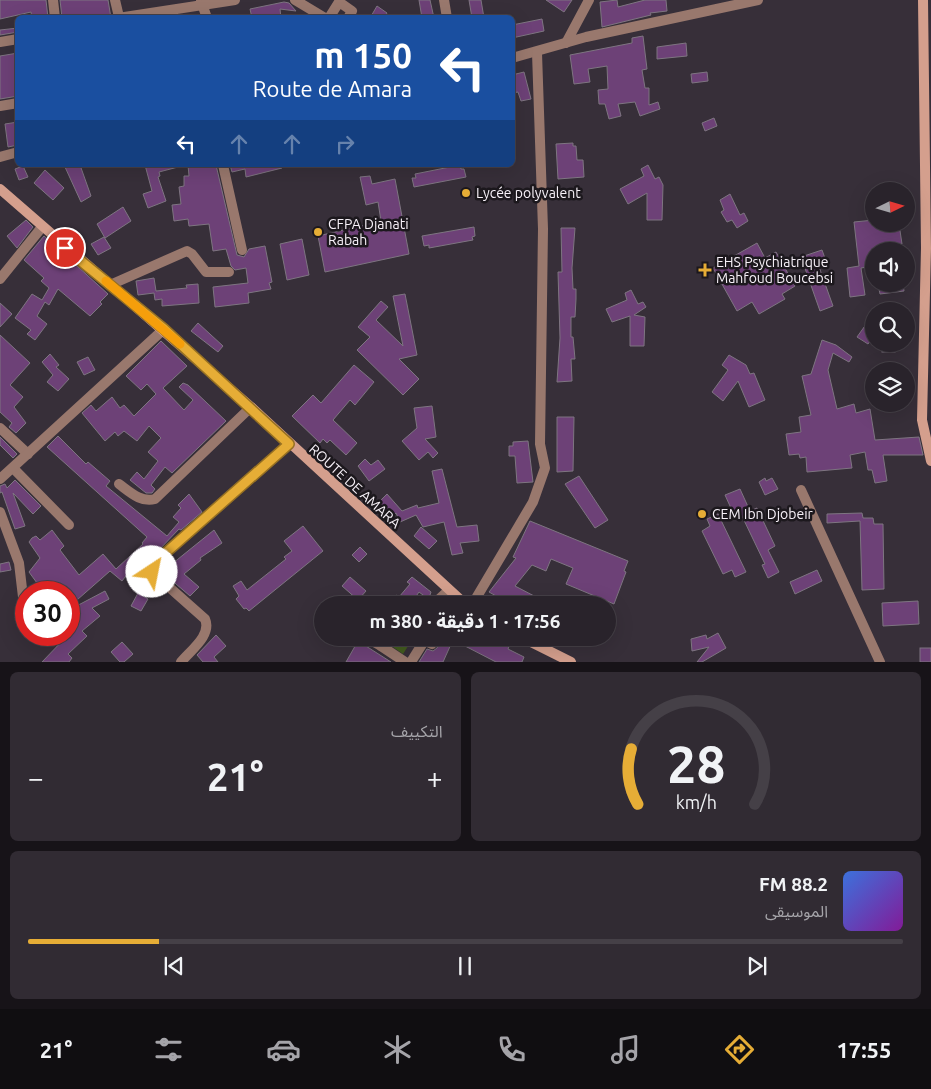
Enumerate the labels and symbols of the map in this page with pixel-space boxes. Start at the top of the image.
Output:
north arrow [865,182,915,232]
place label: Lycée polyvalent [476,185,581,201]
marker: Lycée polyvalent [460,187,472,199]
place label: CFPA Djanati Rabah [328,216,409,248]
marker: CFPA Djanati Rabah [312,226,324,238]
pin [44,227,86,269]
place label: EHS Psychiatrique Mahfoud Boucebsi [716,254,833,286]
marker: EHS Psychiatrique Mahfoud Boucebsi [698,263,712,277]
street label: ROUTE DE AMARA [306,441,404,531]
place label: CEM Ibn Djobeir [712,506,814,522]
marker: CEM Ibn Djobeir [696,508,708,520]
position arrow [125,545,177,597]
speed limit sign: 30 [15,581,80,646]

